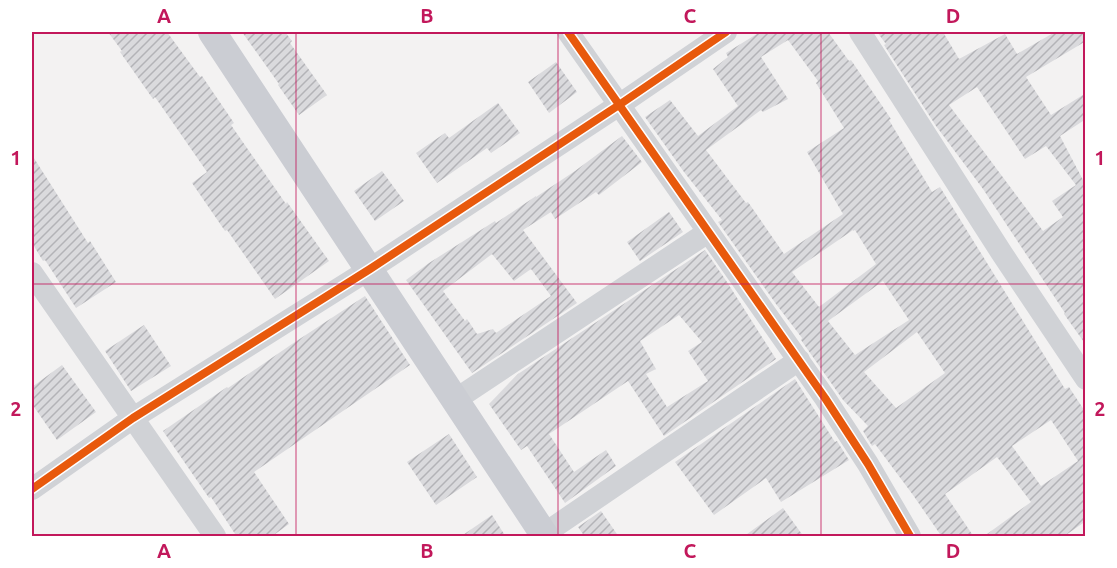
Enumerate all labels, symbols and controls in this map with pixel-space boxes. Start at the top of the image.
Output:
text: A [157,4,171,27]
text: B [420,4,434,27]
text: C [684,4,697,27]
text: D [946,4,960,27]
text: 1 [10,146,22,169]
text: 1 [1094,146,1106,169]
text: 2 [10,397,22,420]
text: 2 [1094,397,1106,420]
text: A [157,539,171,562]
text: B [420,539,434,562]
text: C [684,539,697,562]
text: D [946,539,960,562]

